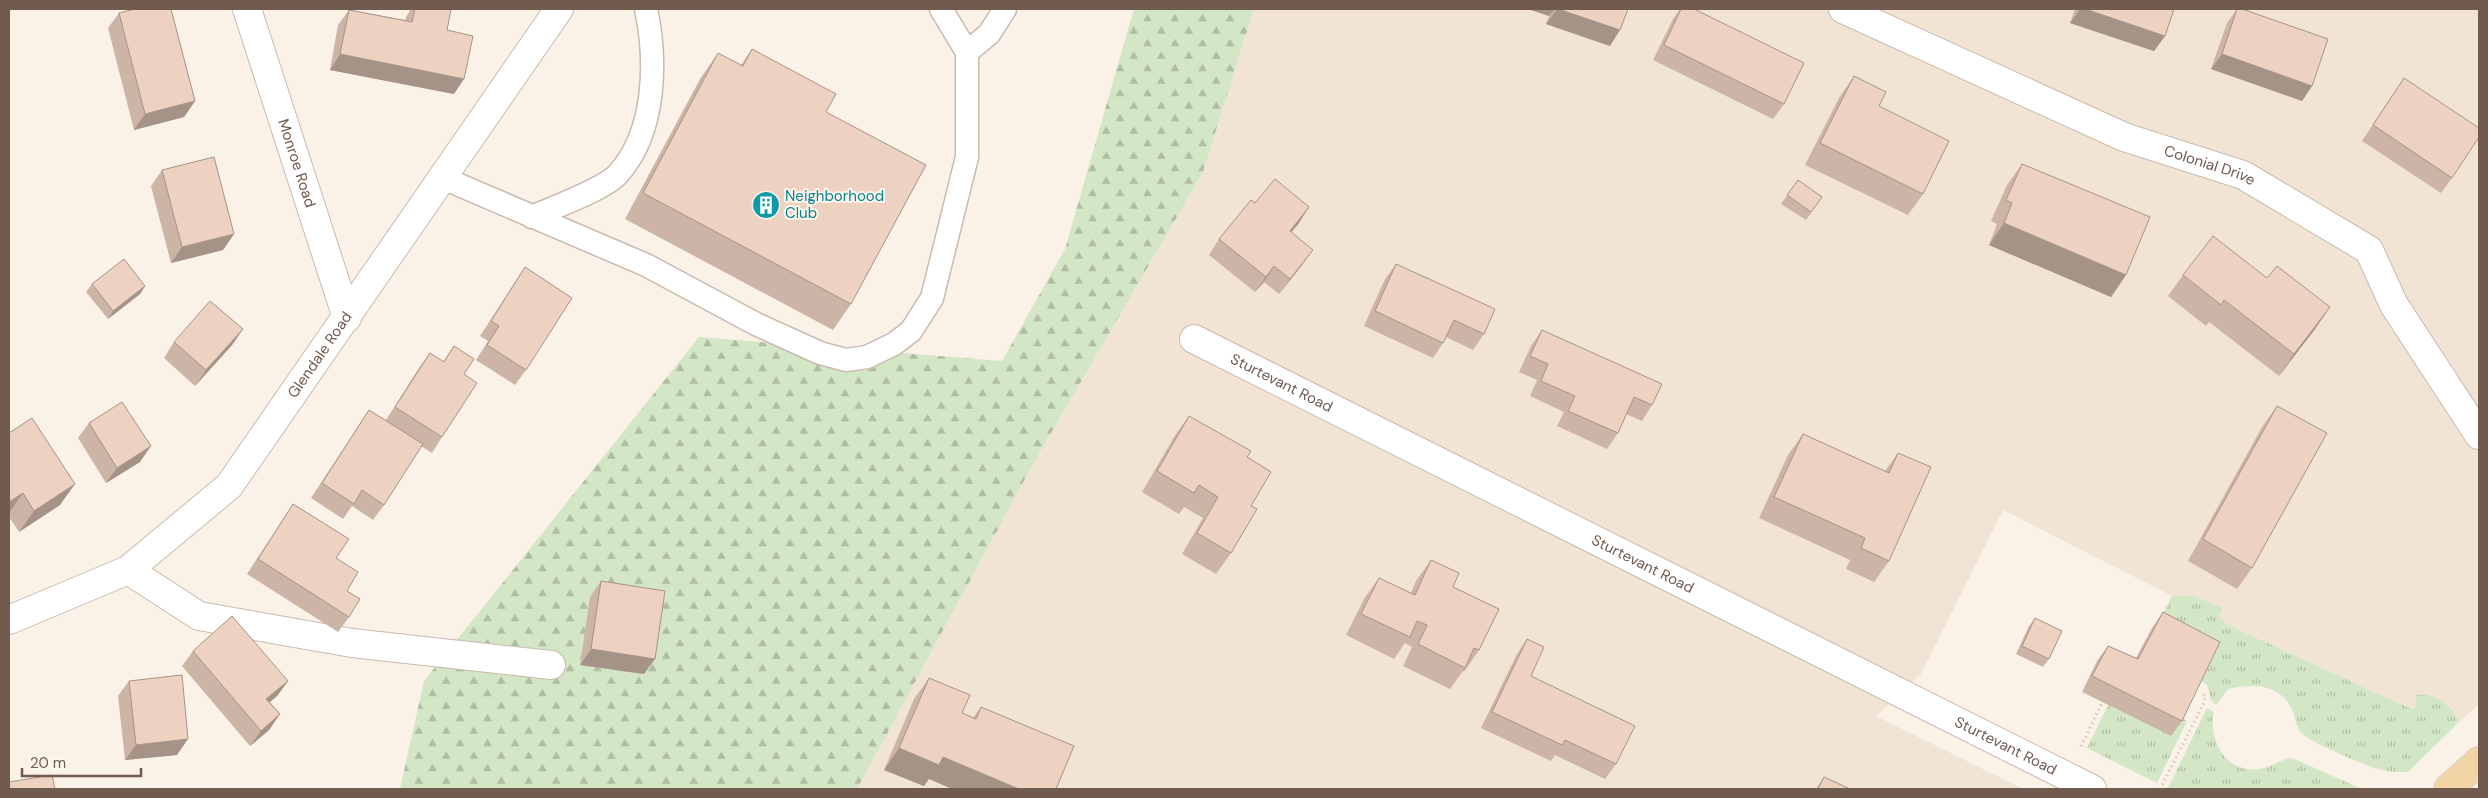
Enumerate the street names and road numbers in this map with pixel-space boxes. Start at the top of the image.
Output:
street label: Monroe Road [273,116,321,210]
street label: Colonial Drive [2162,140,2259,190]
street label: Glendale Road [283,308,357,402]
street label: Sturtevant Road [1227,349,1336,417]
street label: Sturtevant Road [1588,530,1697,598]
street label: Sturtevant Road [1951,712,2060,780]

